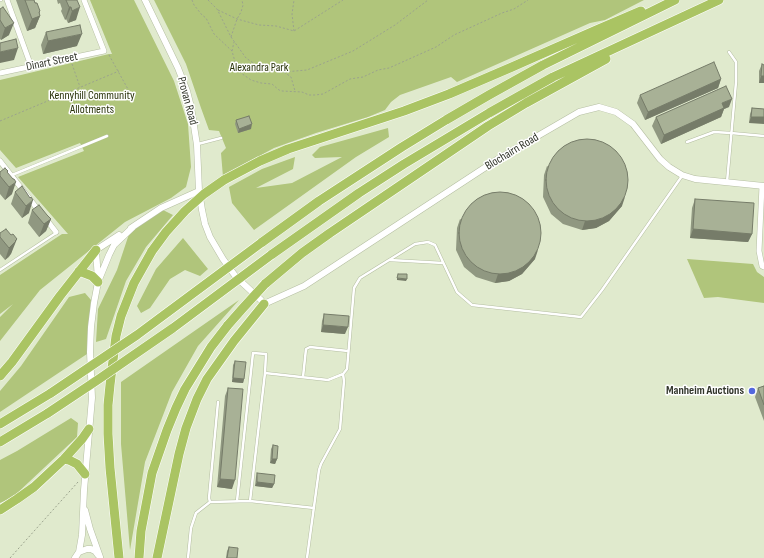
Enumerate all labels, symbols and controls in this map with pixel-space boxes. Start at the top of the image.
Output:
street label: Dinart Street [25,50,79,74]
park label: Alexandra Park [230,61,288,75]
street label: Provan Road [174,75,200,127]
park label: Kennyhill Community Allotments [49,89,135,117]
street label: Blochairn Road [483,130,541,174]
place label: Manheim Auctions [666,384,744,398]
marker: Manheim Auctions [747,386,757,396]

